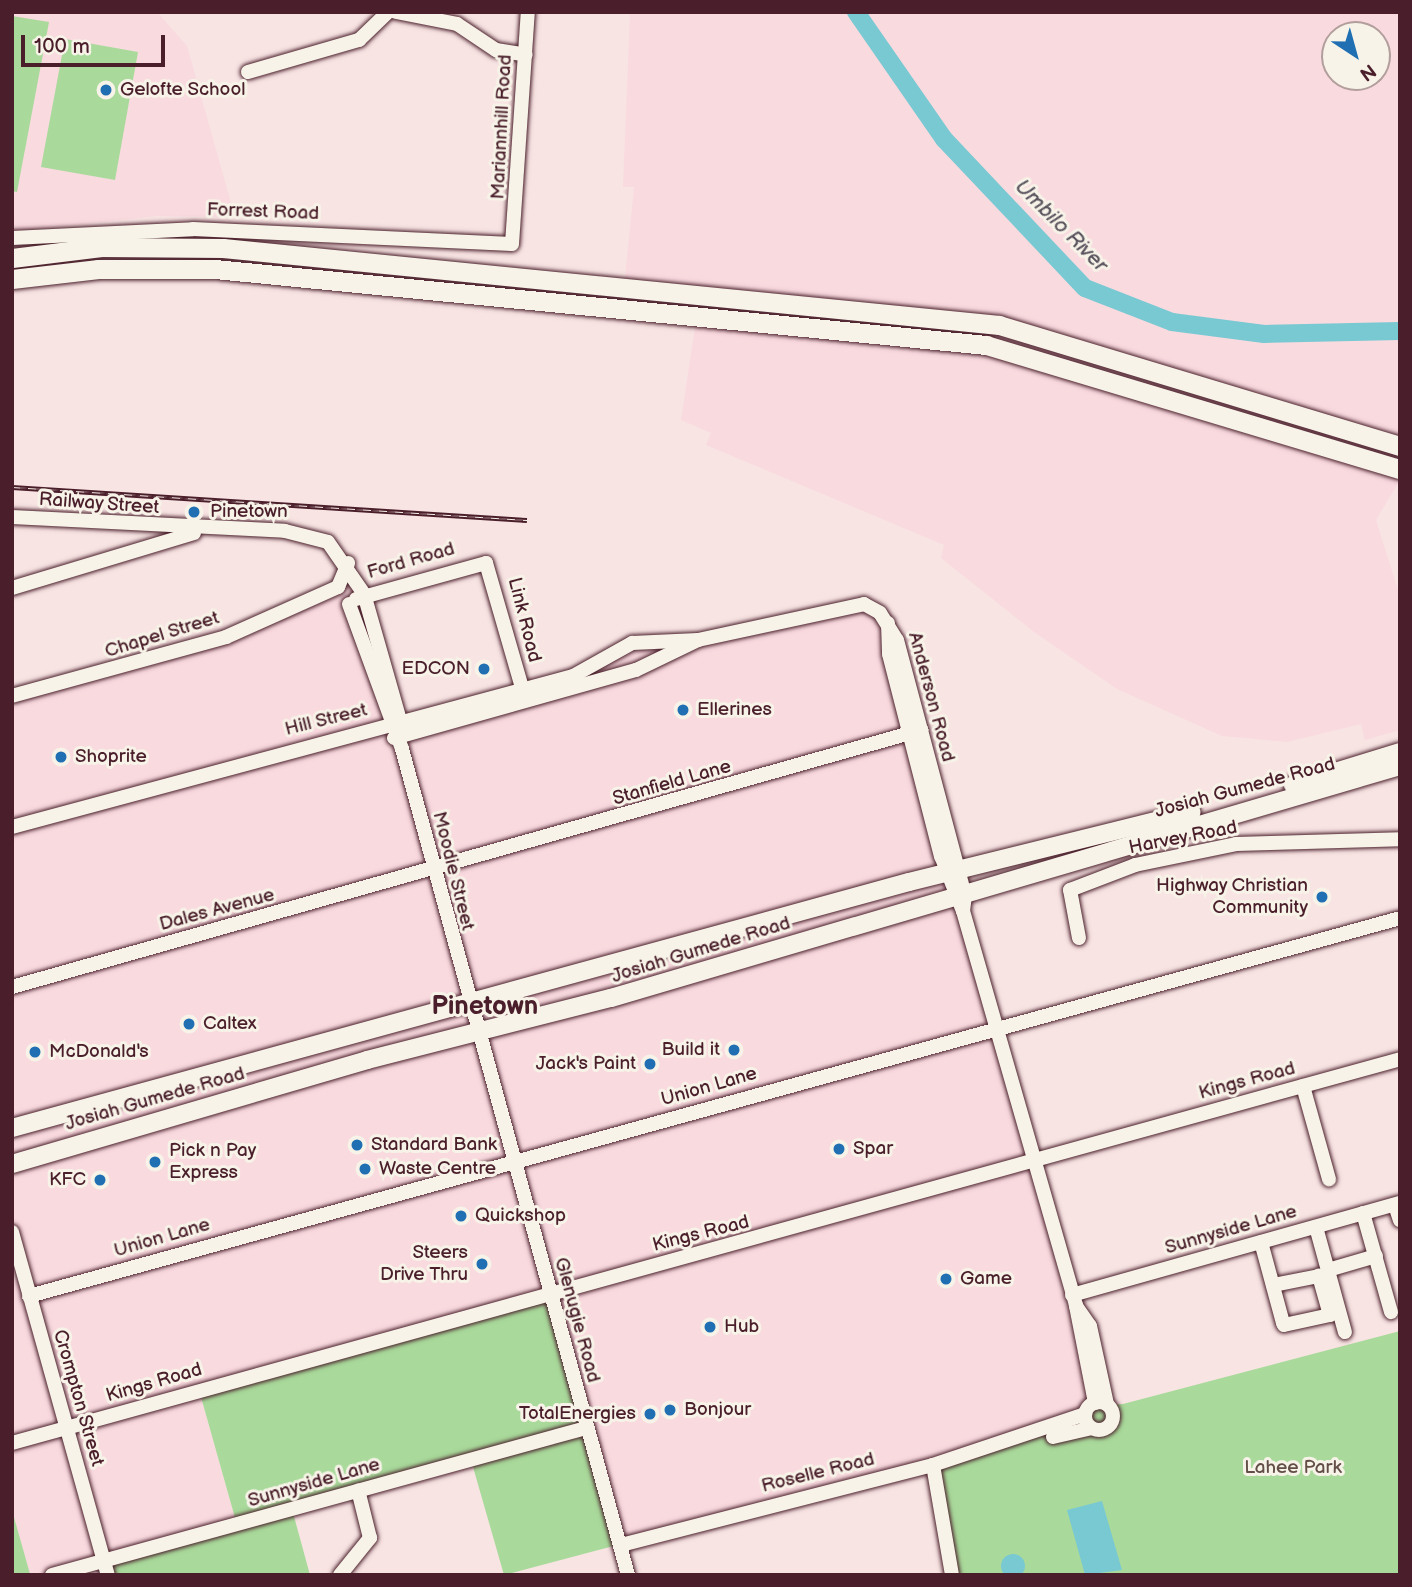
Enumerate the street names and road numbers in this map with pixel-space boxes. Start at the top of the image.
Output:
street label: Mariannhill Road [487,54,517,200]
street label: Forrest Road [206,199,320,225]
street label: Railway Street [37,488,161,520]
street label: Ford Road [365,538,457,584]
street label: Link Road [502,575,546,665]
street label: Chapel Street [102,607,222,663]
street label: Anderson Road [903,630,959,764]
street label: Hill Street [282,699,370,741]
street label: Josiah Gumede Road [1152,753,1338,823]
street label: Stanfield Lane [610,755,734,811]
street label: Moodie Street [427,809,479,933]
street label: Harvey Road [1126,816,1240,860]
street label: Dales Avenue [157,884,277,936]
street label: Josiah Gumede Road [609,912,793,988]
street label: Kings Road [1196,1057,1298,1105]
street label: Josiah Gumede Road [63,1062,247,1136]
street label: Union Lane [658,1062,760,1112]
street label: Sunnyside Lane [1162,1200,1300,1260]
street label: Kings Road [650,1211,752,1257]
street label: Union Lane [111,1213,213,1263]
street label: Glenugie Road [549,1255,605,1385]
street label: Crompton Street [48,1327,108,1469]
street label: Kings Road [103,1358,205,1408]
street label: Roselle Road [759,1448,877,1498]
street label: Sunnyside Lane [245,1453,383,1513]

